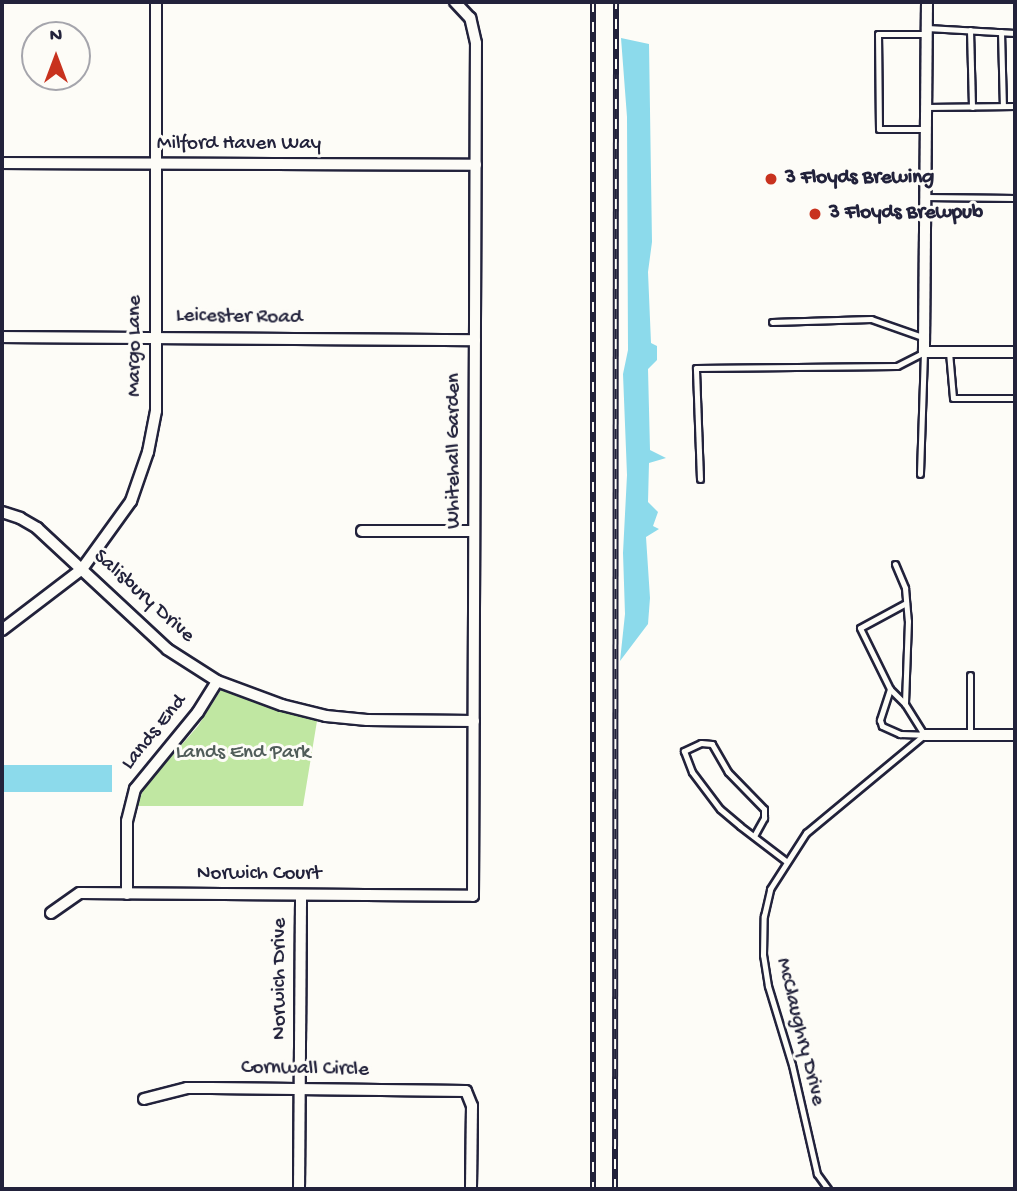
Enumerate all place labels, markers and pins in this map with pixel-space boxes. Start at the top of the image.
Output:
place label: 3 Floyds Brewing [785,166,934,192]
marker: 3 Floyds Brewing [763,171,779,187]
place label: 3 Floyds Brewpub [829,201,983,227]
marker: 3 Floyds Brewpub [807,206,823,222]

